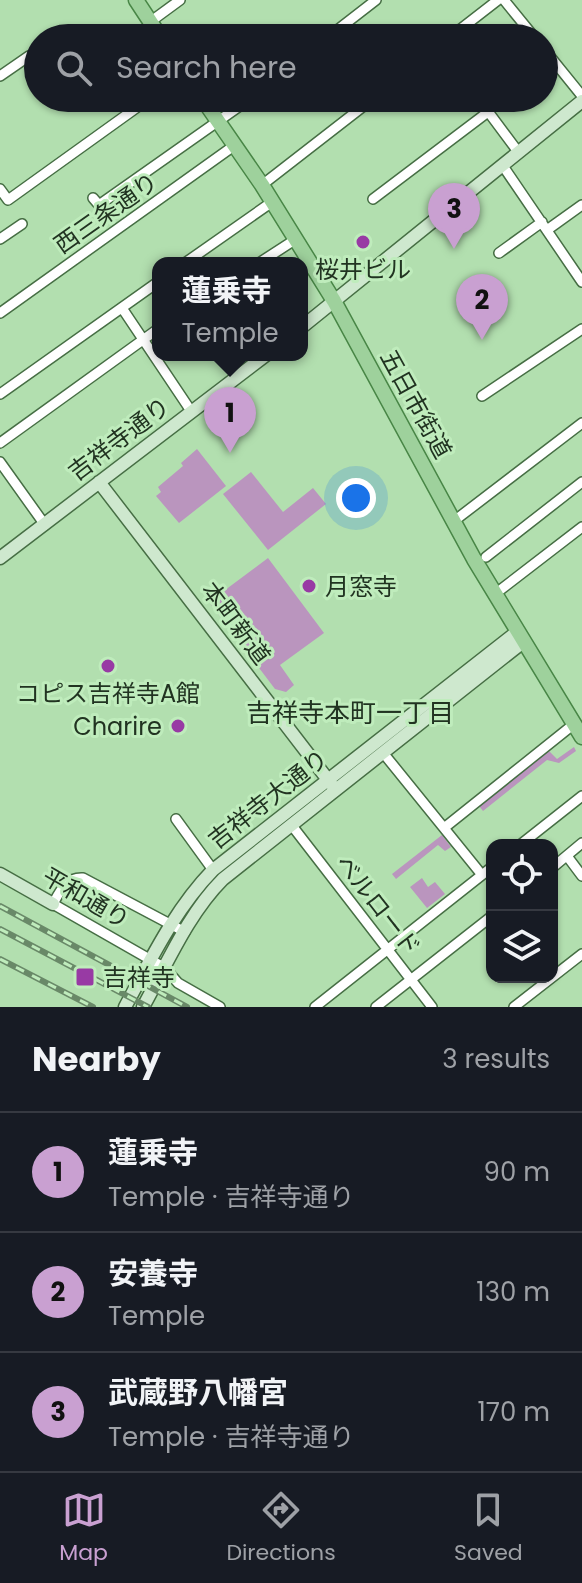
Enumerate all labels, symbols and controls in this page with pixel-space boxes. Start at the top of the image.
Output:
search box [24,24,558,112]
icon: search [52,46,96,90]
text: Search here [116,46,297,89]
street label: 西三条通り [47,165,165,261]
pin: 3 [428,183,480,249]
marker: 桜井ビル [354,233,372,251]
place label: 桜井ビル [315,253,411,286]
popup [152,257,308,361]
text: 蓮乗寺 [181,269,271,312]
pin: 2 [456,274,508,340]
text: Temple [181,315,279,351]
street label: 五日市街道 [372,344,460,464]
pin: 1 [204,387,256,453]
street label: 吉祥寺通り [61,390,177,488]
your location [336,478,376,518]
place label: 月窓寺 [325,570,397,603]
street label: 本町新道 [194,575,278,671]
marker: 月窓寺 [300,577,318,595]
marker: コピス吉祥寺A館 [99,657,117,675]
place label: コピス吉祥寺A館 [16,677,200,710]
district label: 吉祥寺本町一丁目 [246,695,454,731]
place label: Charire [73,710,162,743]
marker: Charire [169,717,187,735]
street label: 吉祥寺大通り [201,742,335,856]
map controls [486,839,558,983]
button: locate [486,839,558,911]
street label: ベルロード [328,848,428,962]
street label: 平和通り [36,860,136,936]
button: layers [486,911,558,983]
place label: 吉祥寺 [103,961,175,994]
marker: 吉祥寺 [74,966,96,988]
text: Nearby [32,1035,161,1083]
text: 3 results [442,1041,550,1077]
text: 蓮乗寺 [108,1131,198,1174]
text: 1 [53,1154,63,1190]
text: 90 m [484,1154,550,1190]
text: Temple · 吉祥寺通り [108,1179,354,1215]
text: 安養寺 [108,1252,198,1295]
text: 2 [51,1274,65,1310]
text: 130 m [476,1274,550,1310]
text: Temple [108,1298,205,1334]
text: 武蔵野八幡宮 [108,1371,288,1414]
text: 3 [50,1394,66,1430]
text: 170 m [477,1394,550,1430]
text: Temple · 吉祥寺通り [108,1419,354,1455]
tab: Map [59,1488,108,1569]
tab: Directions [226,1488,336,1569]
tab: Saved [454,1488,523,1569]

